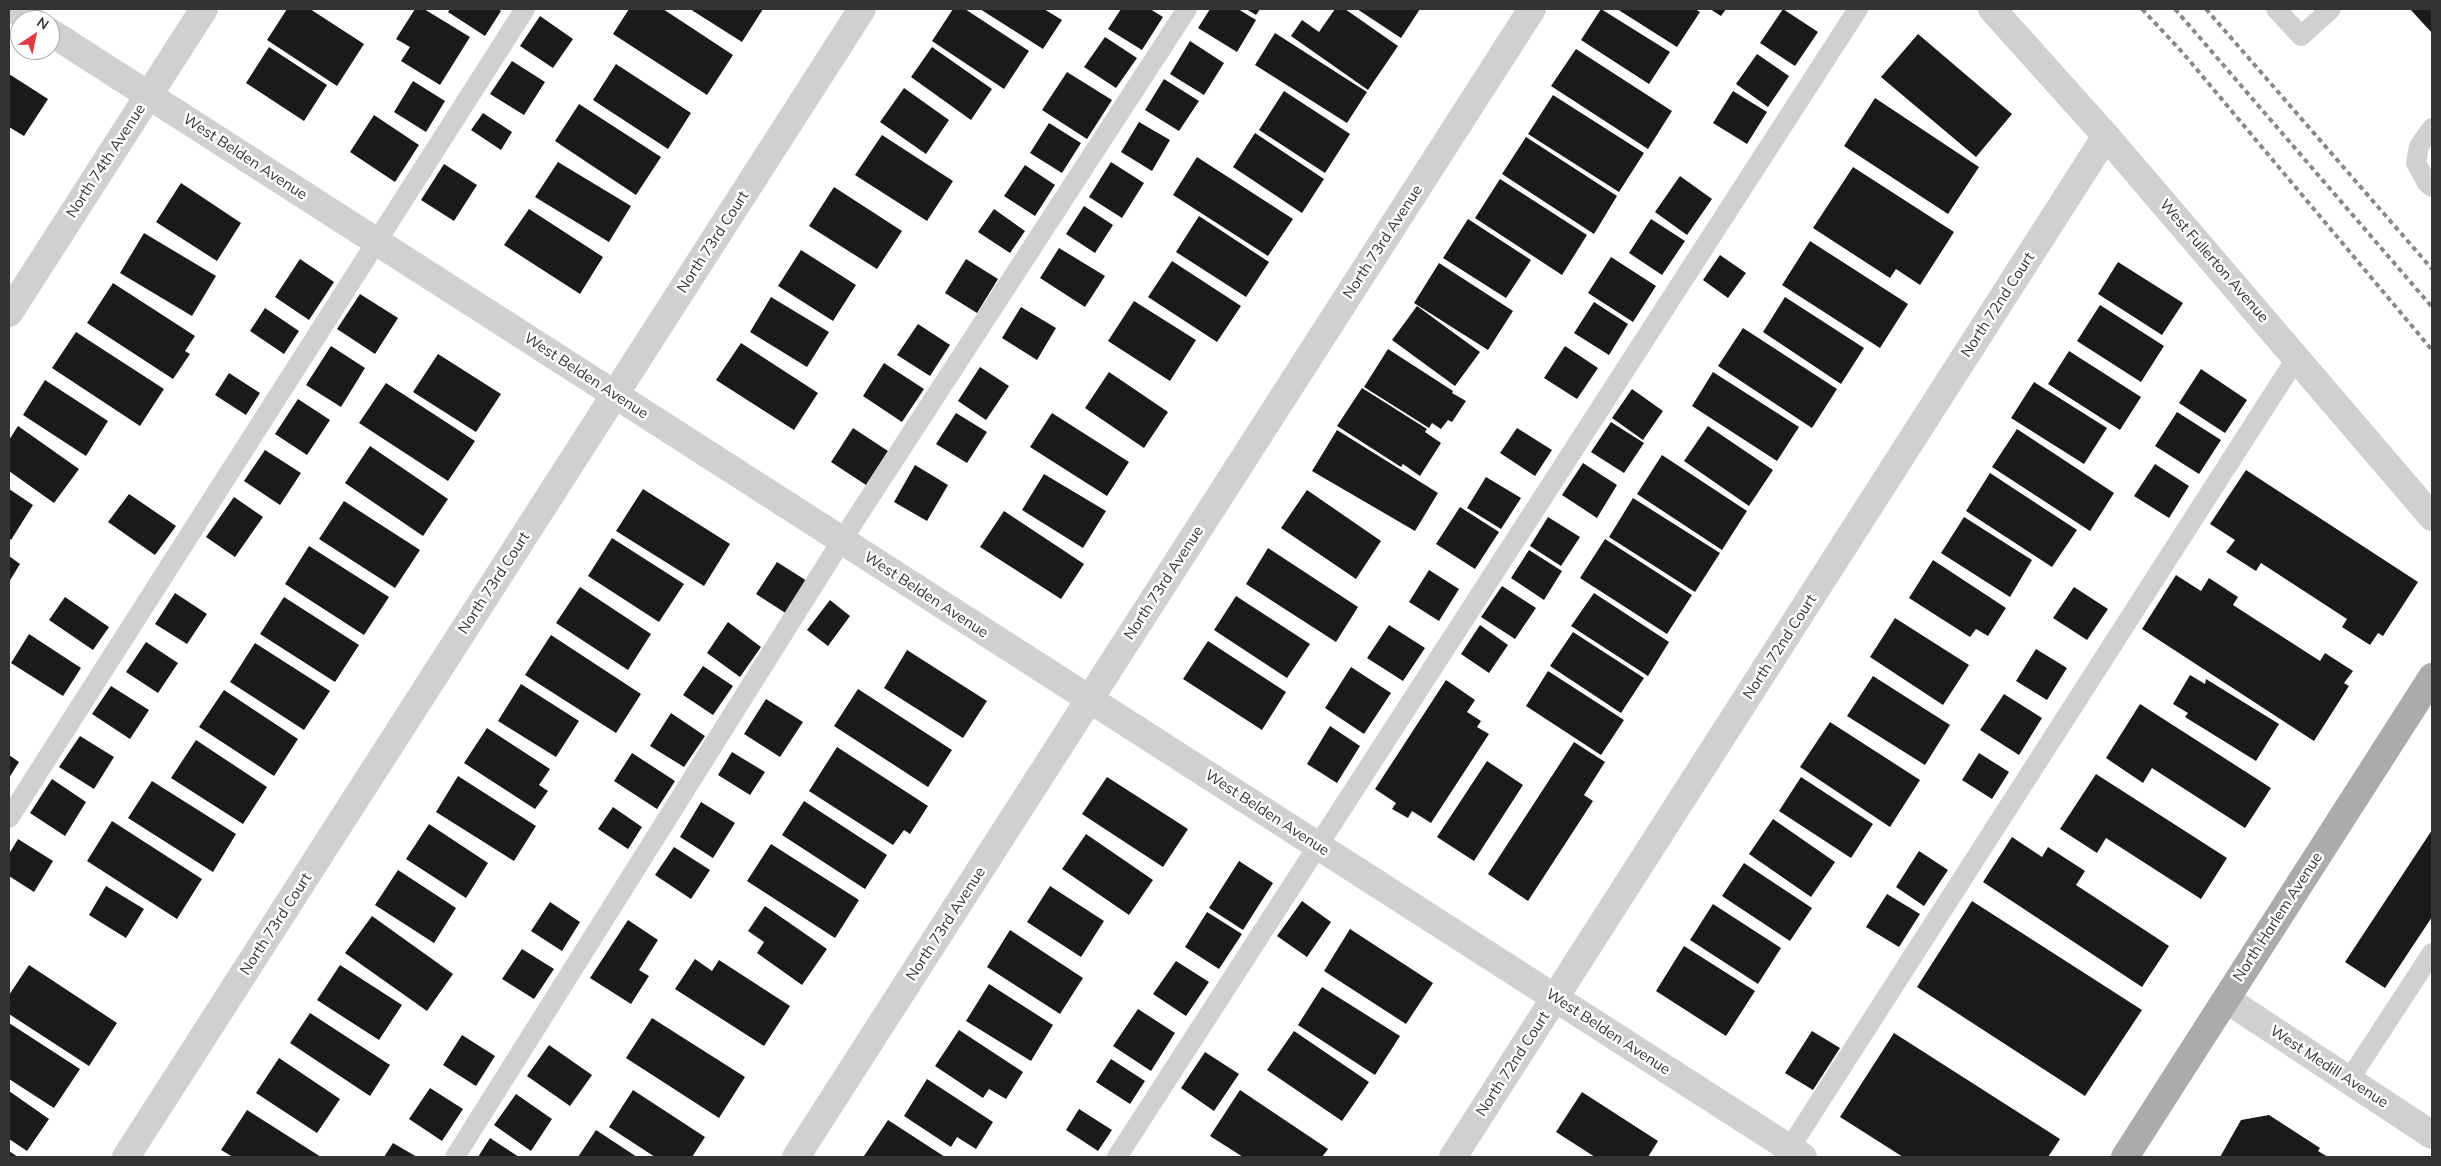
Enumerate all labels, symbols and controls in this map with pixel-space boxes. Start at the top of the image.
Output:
north arrow [10,10,60,60]
text: N [33,13,52,34]
street label: North 74th Avenue [63,101,149,221]
street label: West Belden Avenue [179,110,311,204]
street label: North 73rd Avenue [1339,182,1427,302]
street label: North 73rd Court [673,188,753,296]
street label: West Fullerton Avenue [2156,196,2272,326]
street label: North 72nd Court [1957,249,2039,361]
street label: West Belden Avenue [520,329,652,423]
street label: North 73rd Avenue [1120,523,1208,643]
street label: North 73rd Court [454,529,534,637]
street label: West Belden Avenue [860,548,992,642]
street label: North 72nd Court [1739,591,1821,703]
street label: West Belden Avenue [1201,766,1333,860]
street label: North Harlem Avenue [2229,849,2327,985]
street label: North 73rd Avenue [902,864,990,984]
street label: North 73rd Court [236,870,316,978]
street label: West Belden Avenue [1542,985,1674,1079]
street label: North 72nd Court [1472,1008,1554,1120]
street label: West Medill Avenue [2266,1022,2392,1112]

